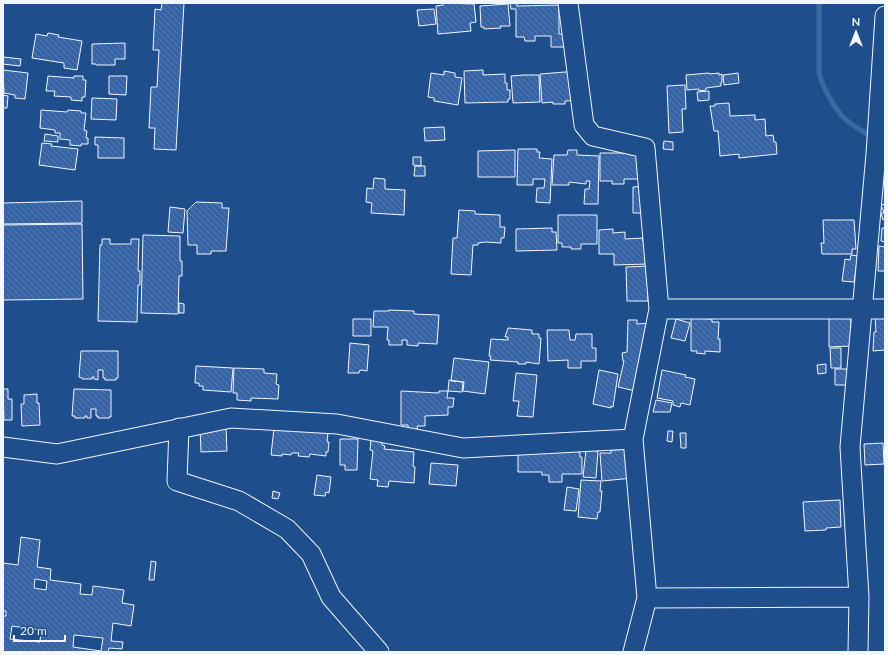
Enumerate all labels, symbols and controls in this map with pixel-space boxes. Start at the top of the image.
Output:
north arrow [836,12,876,52]
text: N [852,15,860,28]
scale bar [14,617,65,643]
text: 20 m [20,623,47,638]

